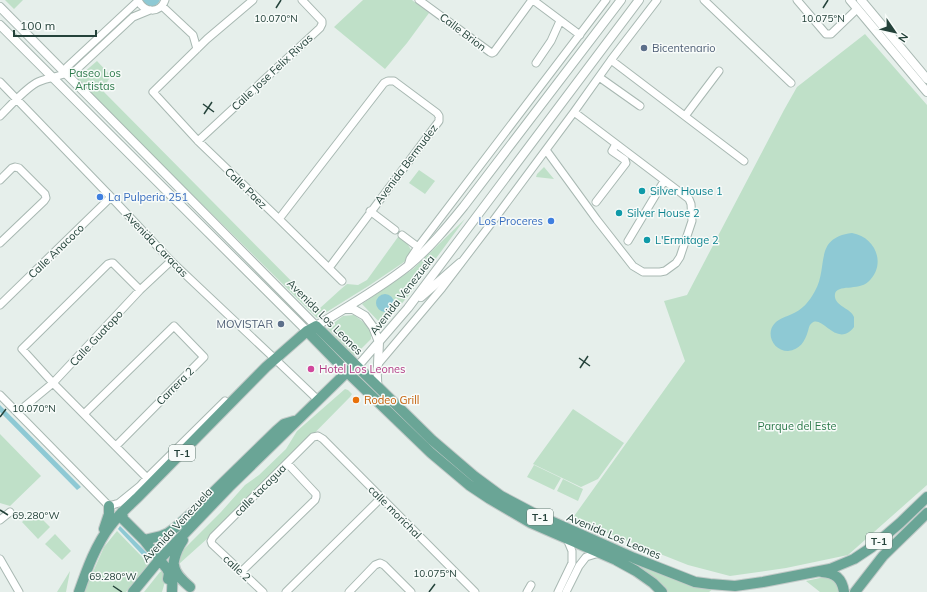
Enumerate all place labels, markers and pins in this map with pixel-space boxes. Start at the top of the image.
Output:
place label: Bicentenario [652,41,716,55]
marker: Bicentenario [639,43,649,53]
place label: Silver House 1 [650,184,723,198]
marker: Silver House 1 [637,186,647,196]
place label: La Pulperia 251 [108,190,188,204]
marker: La Pulperia 251 [95,192,105,202]
place label: Silver House 2 [627,206,700,220]
marker: Silver House 2 [614,208,624,218]
place label: Los Proceres [479,214,543,228]
marker: Los Proceres [546,216,556,226]
place label: L'Ermitage 2 [655,233,719,247]
marker: L'Ermitage 2 [642,235,652,245]
place label: MOVISTAR [217,317,273,331]
marker: MOVISTAR [276,319,286,329]
place label: Hotel Los Leones [319,362,406,376]
marker: Hotel Los Leones [306,364,316,374]
place label: Rodeo Grill [364,393,419,407]
marker: Rodeo Grill [351,395,361,405]

